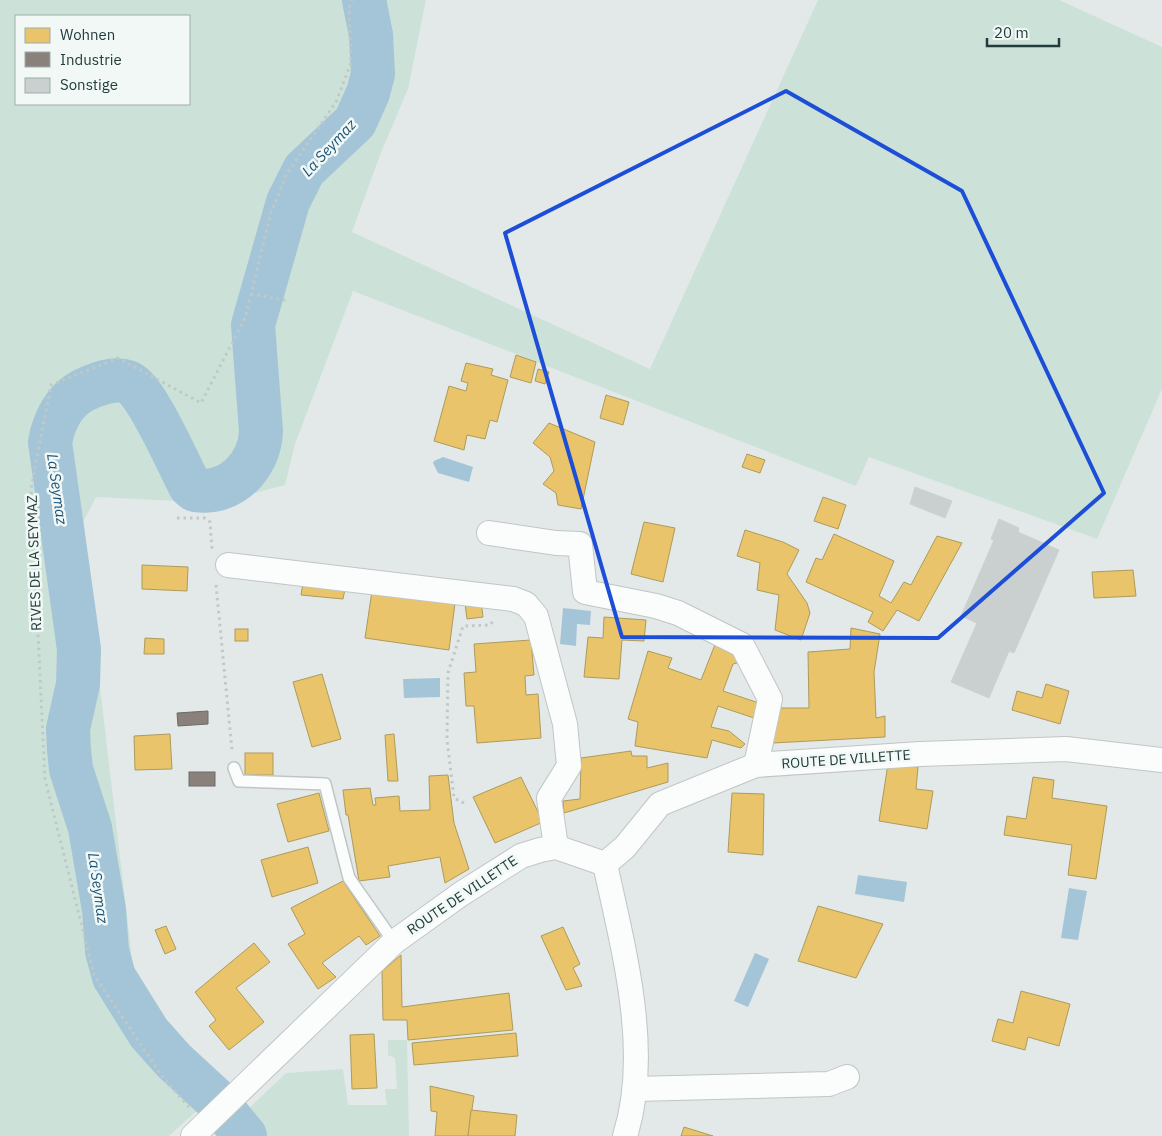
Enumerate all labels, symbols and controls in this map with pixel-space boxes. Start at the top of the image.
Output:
legend [15,15,190,105]
scale bar [987,15,1060,47]
text: 20 m [994,23,1029,42]
text: Wohnen [60,25,115,44]
text: Industrie [60,50,122,69]
text: Sonstige [60,75,118,94]
water label: La Seymaz [297,115,360,180]
water label: La Seymaz [43,452,72,526]
street label: RIVES DE LA SEYMAZ [23,495,45,631]
street label: ROUTE DE VILLETTE [781,746,911,772]
water label: La Seymaz [84,851,113,925]
street label: ROUTE DE VILLETTE [403,851,521,939]

